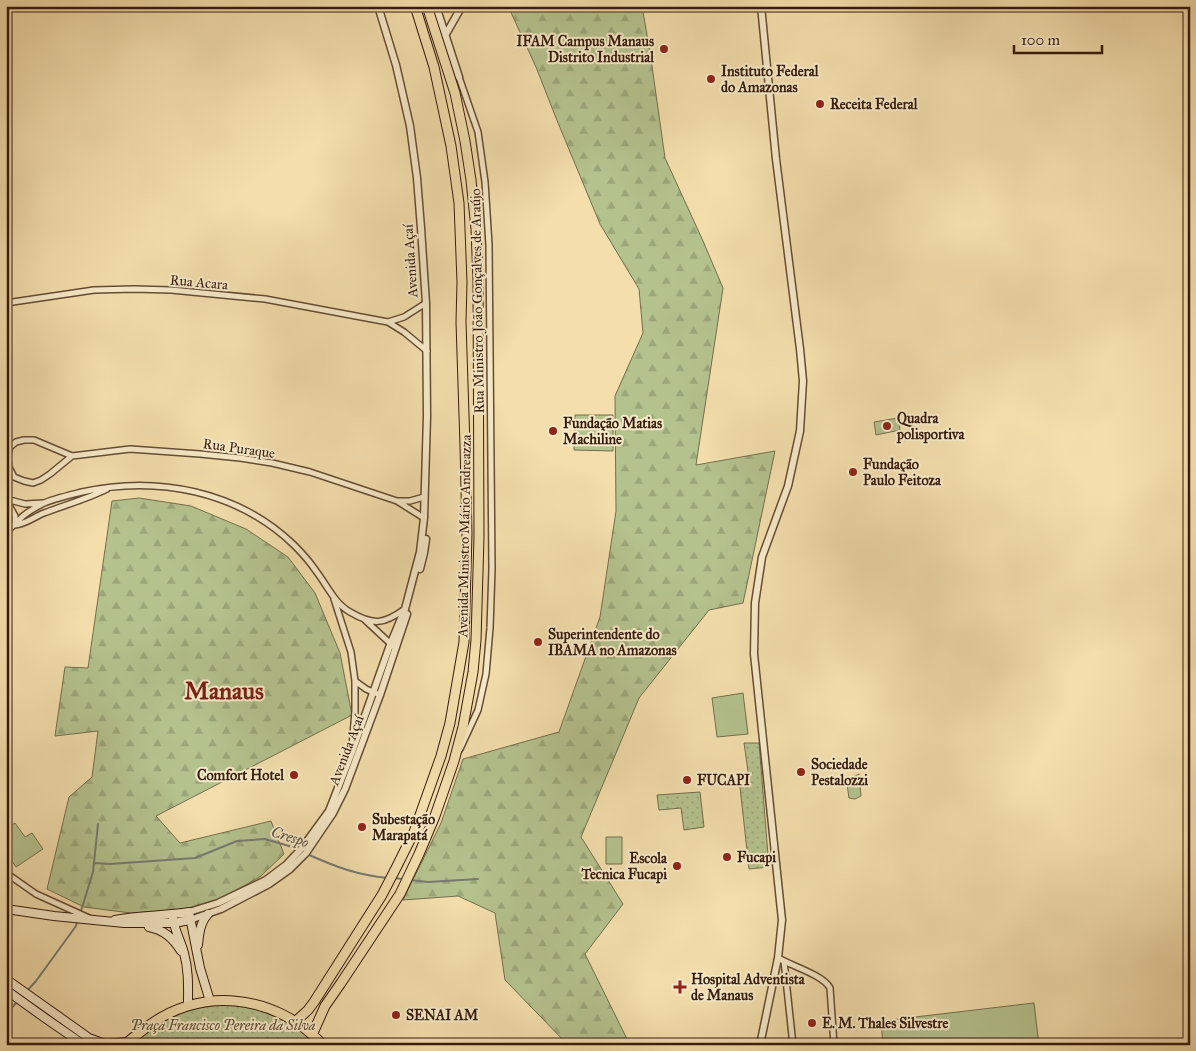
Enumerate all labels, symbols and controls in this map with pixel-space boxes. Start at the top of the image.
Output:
scale bar [1014,22,1101,54]
text: 100 m [1021,31,1061,49]
place label: IFAM Campus Manaus Distrito Industrial [516,33,655,66]
marker: IFAM Campus Manaus Distrito Industrial [658,43,670,55]
place label: Instituto Federal do Amazonas [721,63,820,96]
marker: Instituto Federal do Amazonas [705,73,717,85]
place label: Receita Federal [830,96,919,113]
marker: Receita Federal [814,98,826,110]
street label: Rua Ministro João Gonçalves de Araújo [467,188,489,414]
street label: Avenida Açaí [399,223,422,299]
street label: Rua Acara [169,271,229,294]
place label: Quadra polisportiva [896,410,966,444]
place label: Fundação Matias Machiline [563,415,662,448]
marker: Quadra polisportiva [881,420,893,432]
marker: Fundação Matias Machiline [547,425,559,437]
street label: Avenida Ministro Mário Andreazza [454,434,475,639]
street label: Rua Puraque [202,435,276,463]
place label: Fundação Paulo Feitoza [863,456,942,489]
marker: Fundação Paulo Feitoza [847,466,859,478]
place label: Superintendente do IBAMA no Amazonas [548,626,677,659]
marker: Superintendente do IBAMA no Amazonas [532,636,544,648]
district label: Manaus [184,676,264,706]
street label: Avenida Açaí [325,712,368,789]
place label: Sociedade Pestalozzi [811,756,868,789]
marker: Sociedade Pestalozzi [795,766,807,778]
place label: Comfort Hotel [197,767,285,784]
marker: Comfort Hotel [288,769,300,781]
place label: FUCAPI [697,772,750,789]
marker: FUCAPI [681,774,693,786]
place label: Subestação Marapatá [372,811,435,845]
marker: Subestação Marapatá [356,821,368,833]
water label: Crespo [269,822,311,853]
place label: Fucapi [737,849,776,867]
place label: Escola Tecnica Fucapi [580,850,668,884]
marker: Fucapi [721,851,733,863]
marker: Escola Tecnica Fucapi [671,860,683,872]
place label: Hospital Adventista de Manaus [691,971,806,1004]
marker: Hospital Adventista de Manaus [673,980,687,994]
place label: SENAI AM [406,1007,479,1024]
marker: SENAI AM [390,1009,402,1021]
place label: E. M. Thales Silvestre [822,1015,948,1032]
park label: Praça Francisco Pereira da Silva [131,1017,316,1034]
marker: E. M. Thales Silvestre [806,1017,818,1029]

